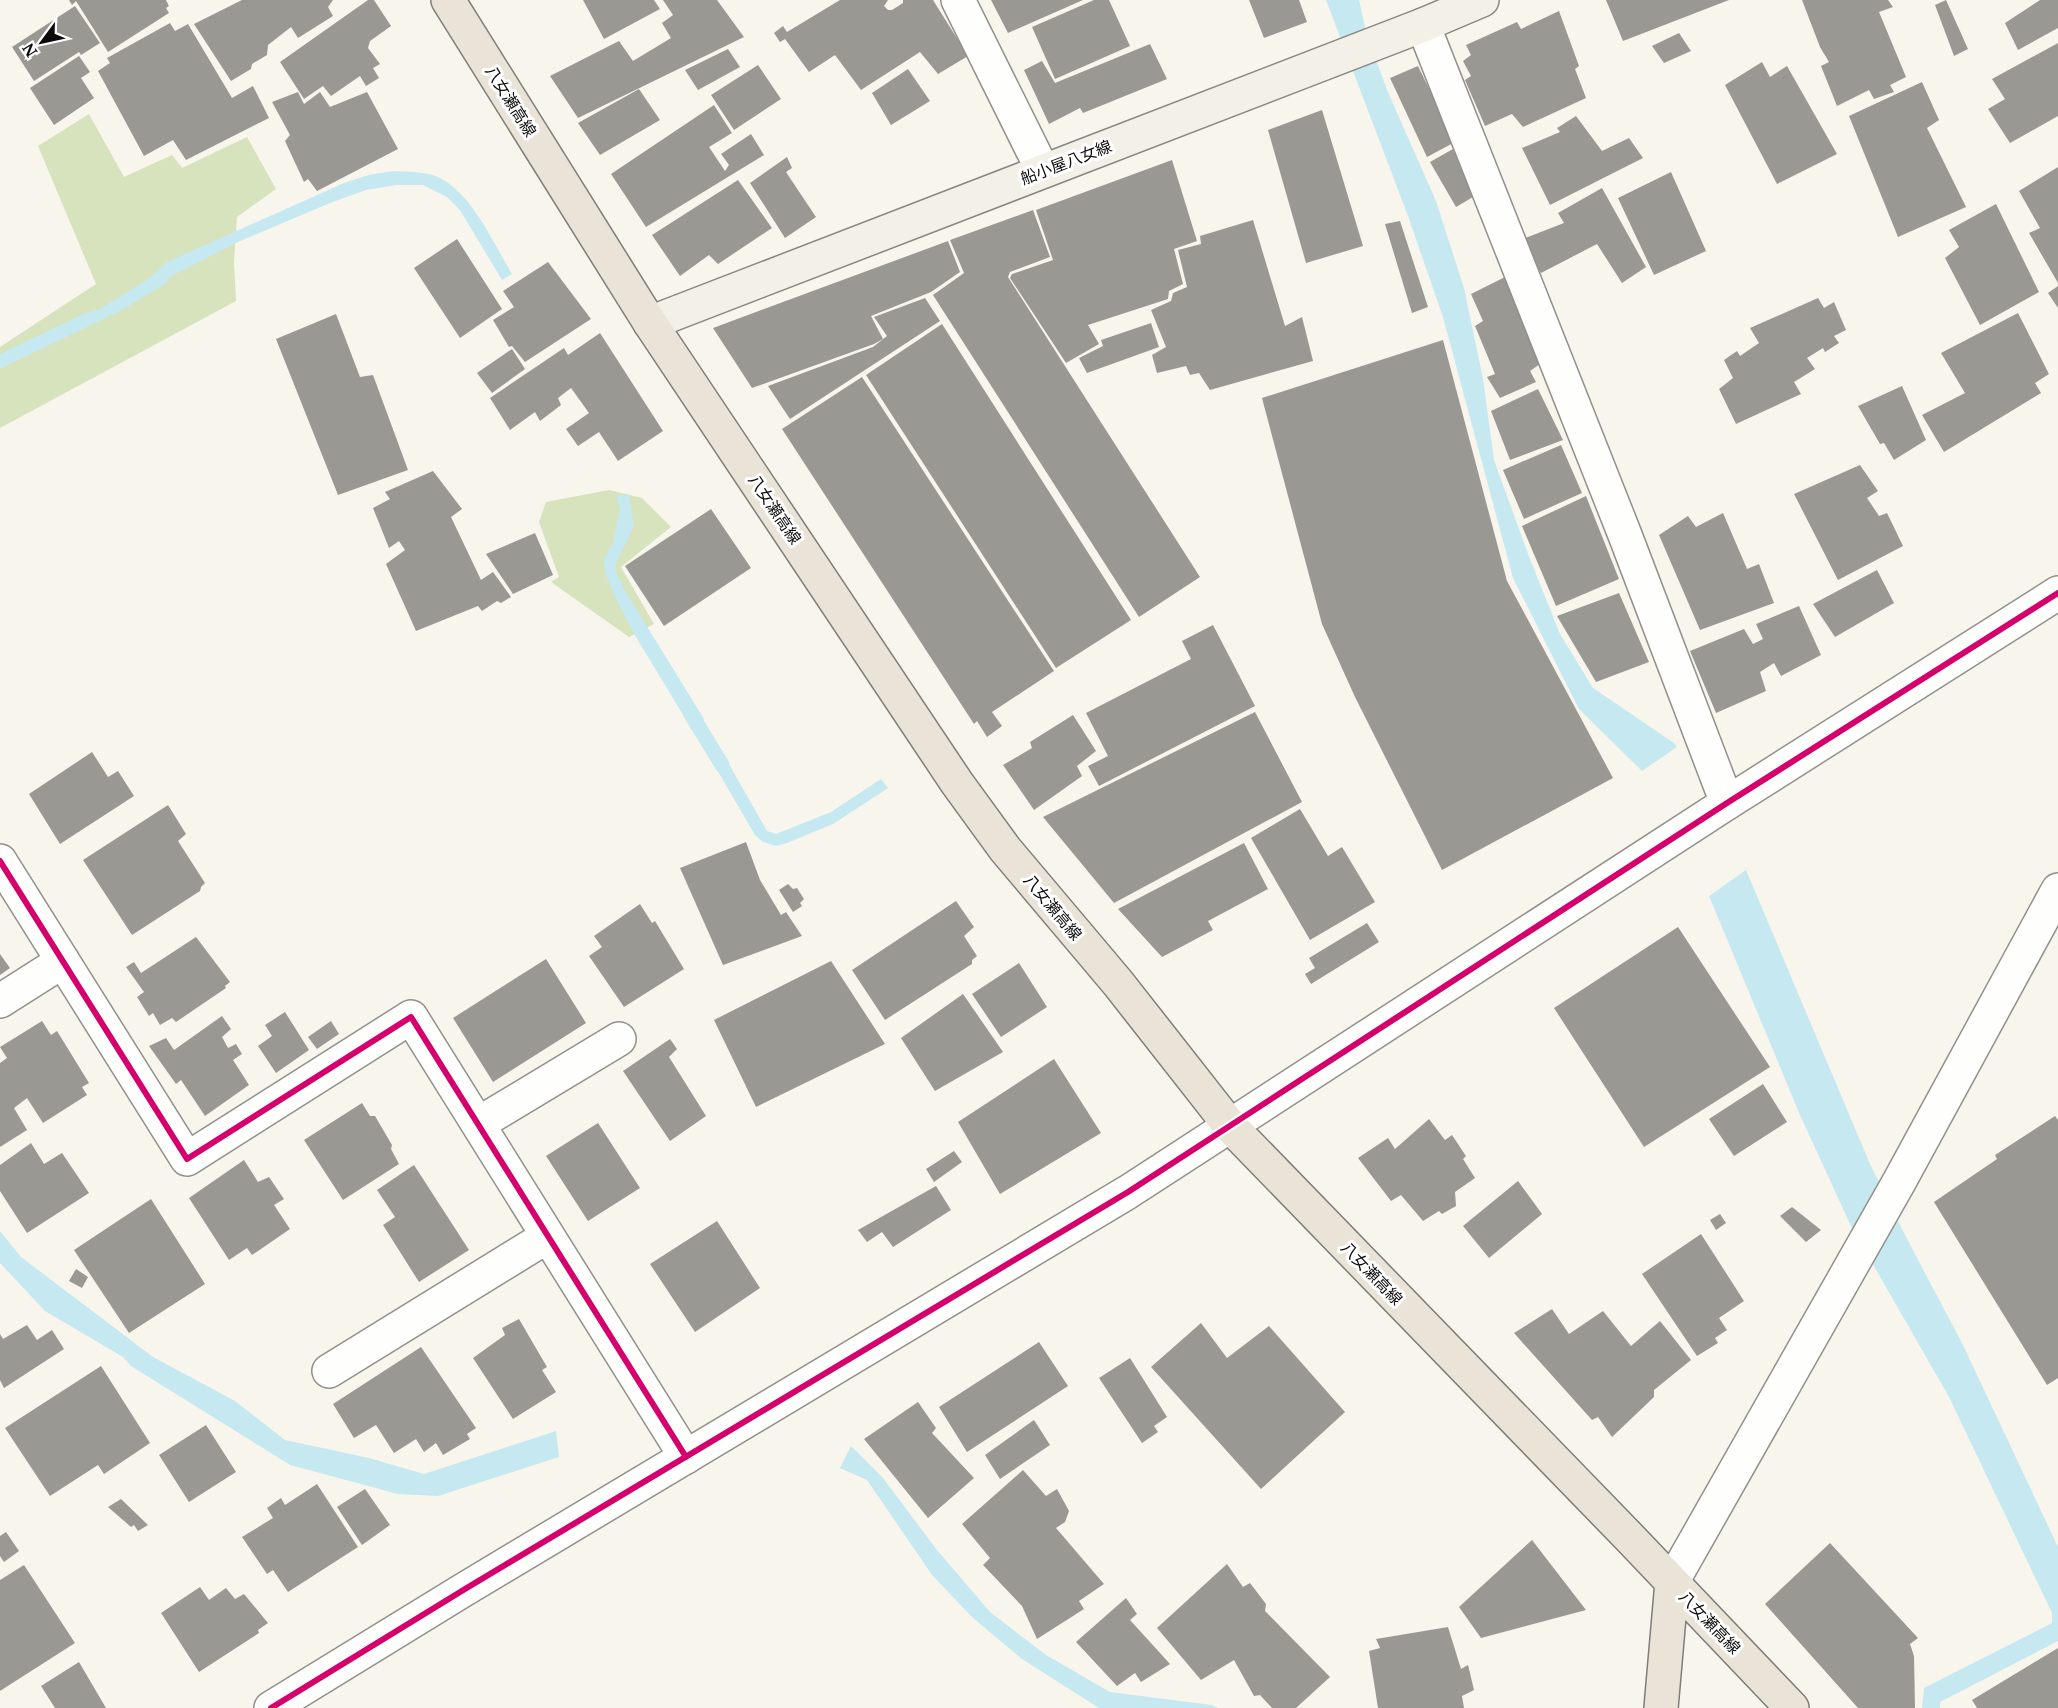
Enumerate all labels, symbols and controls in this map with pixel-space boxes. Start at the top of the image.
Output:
north arrow [12,12,72,72]
text: N [17,39,42,61]
street label: 八女瀬高線 [480,61,542,141]
street label: 船小屋八女線 [1017,135,1115,189]
street label: 八女瀬高線 [744,470,806,548]
street label: 八女瀬高線 [1019,869,1087,945]
street label: 八女瀬高線 [1336,1237,1408,1309]
street label: 八女瀬高線 [1674,1586,1746,1658]

